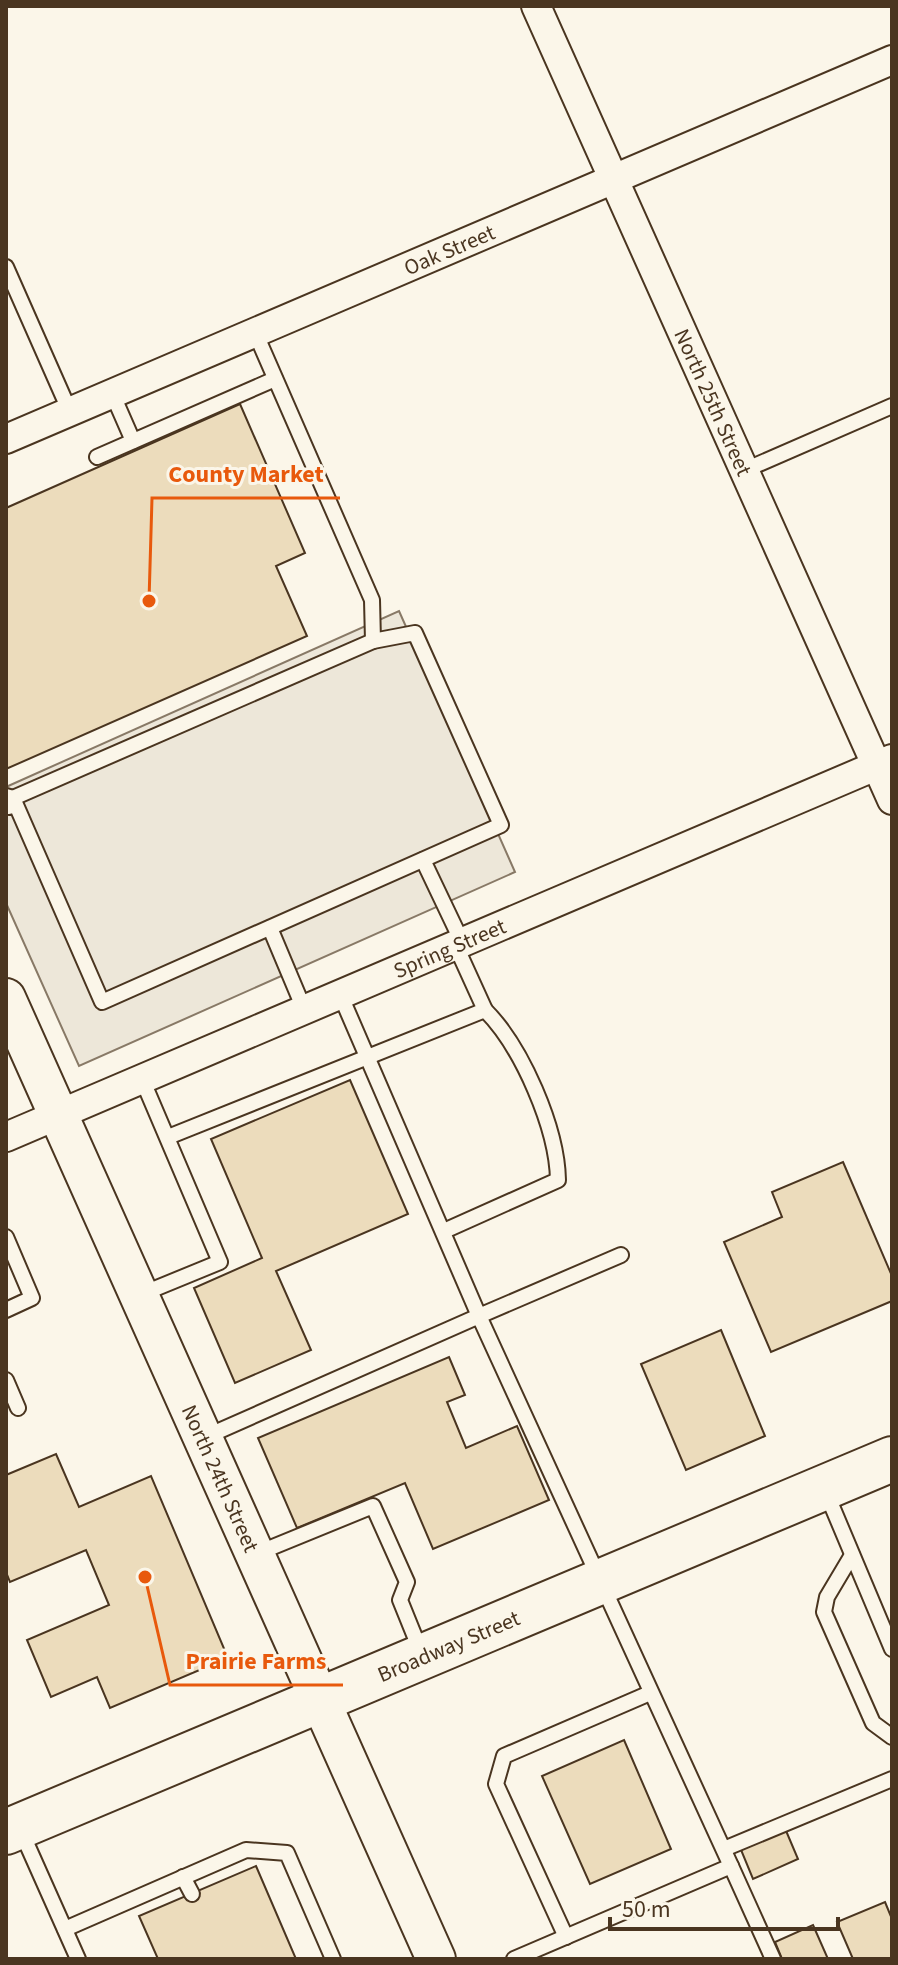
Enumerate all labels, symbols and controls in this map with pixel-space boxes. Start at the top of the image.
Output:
street label: Oak Street [399,217,501,284]
street label: North 25th Street [666,324,760,482]
callout: County Market [152,450,340,498]
text: County Market [168,457,324,492]
street label: Spring Street [388,910,512,987]
street label: North 24th Street [173,1400,267,1558]
street label: Broadway Street [373,1602,525,1691]
callout: Prairie Farms [170,1637,343,1685]
text: Prairie Farms [186,1644,326,1679]
scale bar [610,1881,838,1931]
text: 50 m [622,1892,671,1927]

